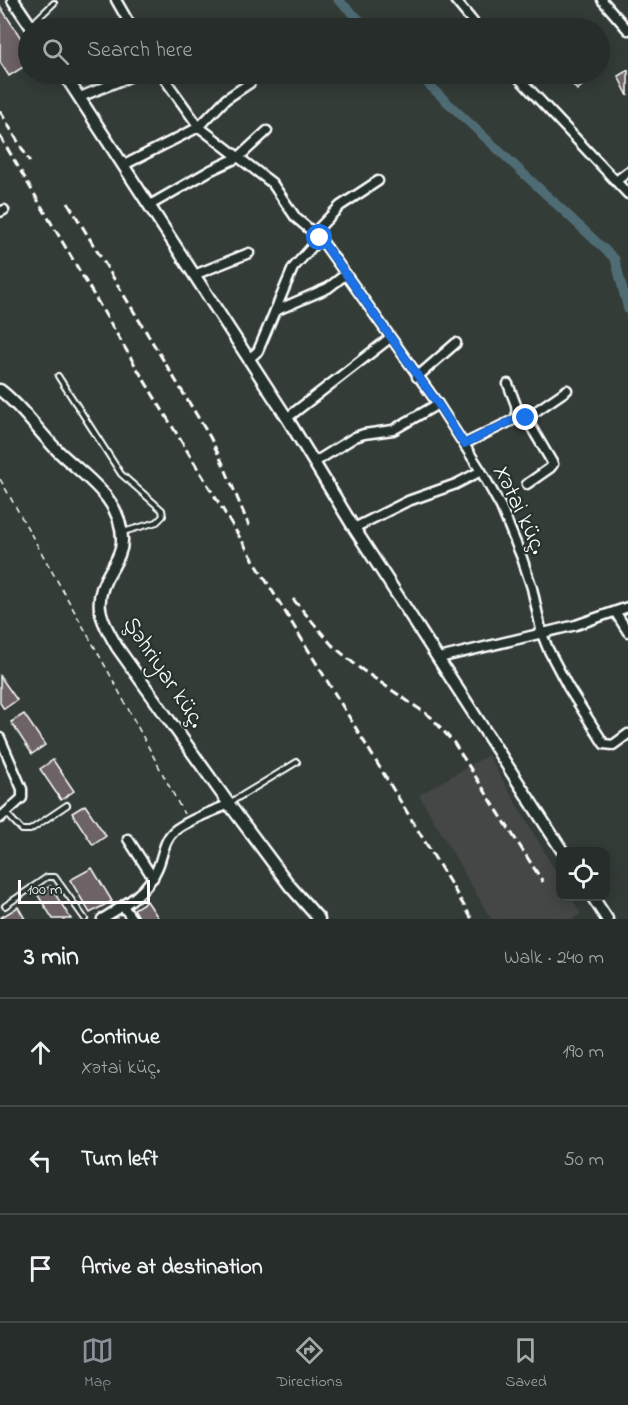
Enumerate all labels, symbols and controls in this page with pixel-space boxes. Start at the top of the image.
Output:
search box [18,18,610,84]
icon: search [39,35,72,68]
text: Search here [87,35,192,67]
route start [306,224,332,250]
route end [512,404,538,430]
street label: Xətai küç. [483,459,555,561]
street label: Şəhriyar küç. [112,610,213,736]
map controls [556,847,610,901]
button: locate [556,847,610,901]
scale bar [18,877,150,904]
text: 100 m [27,878,62,902]
text: 3 min [24,939,79,977]
text: Walk · 240 m [504,944,604,973]
text: Continue [81,1022,160,1054]
icon: ahead [24,1036,57,1069]
text: 190 m [562,1038,604,1067]
text: Xətai küç. [81,1054,160,1083]
icon: left [24,1144,57,1177]
text: Turn left [81,1144,158,1176]
text: 50 m [563,1146,604,1175]
icon: arrive [24,1252,57,1285]
text: Arrive at destination [81,1252,263,1284]
tab: Map [81,1334,114,1394]
tab: Directions [276,1334,343,1394]
tab: Saved [505,1334,547,1394]

